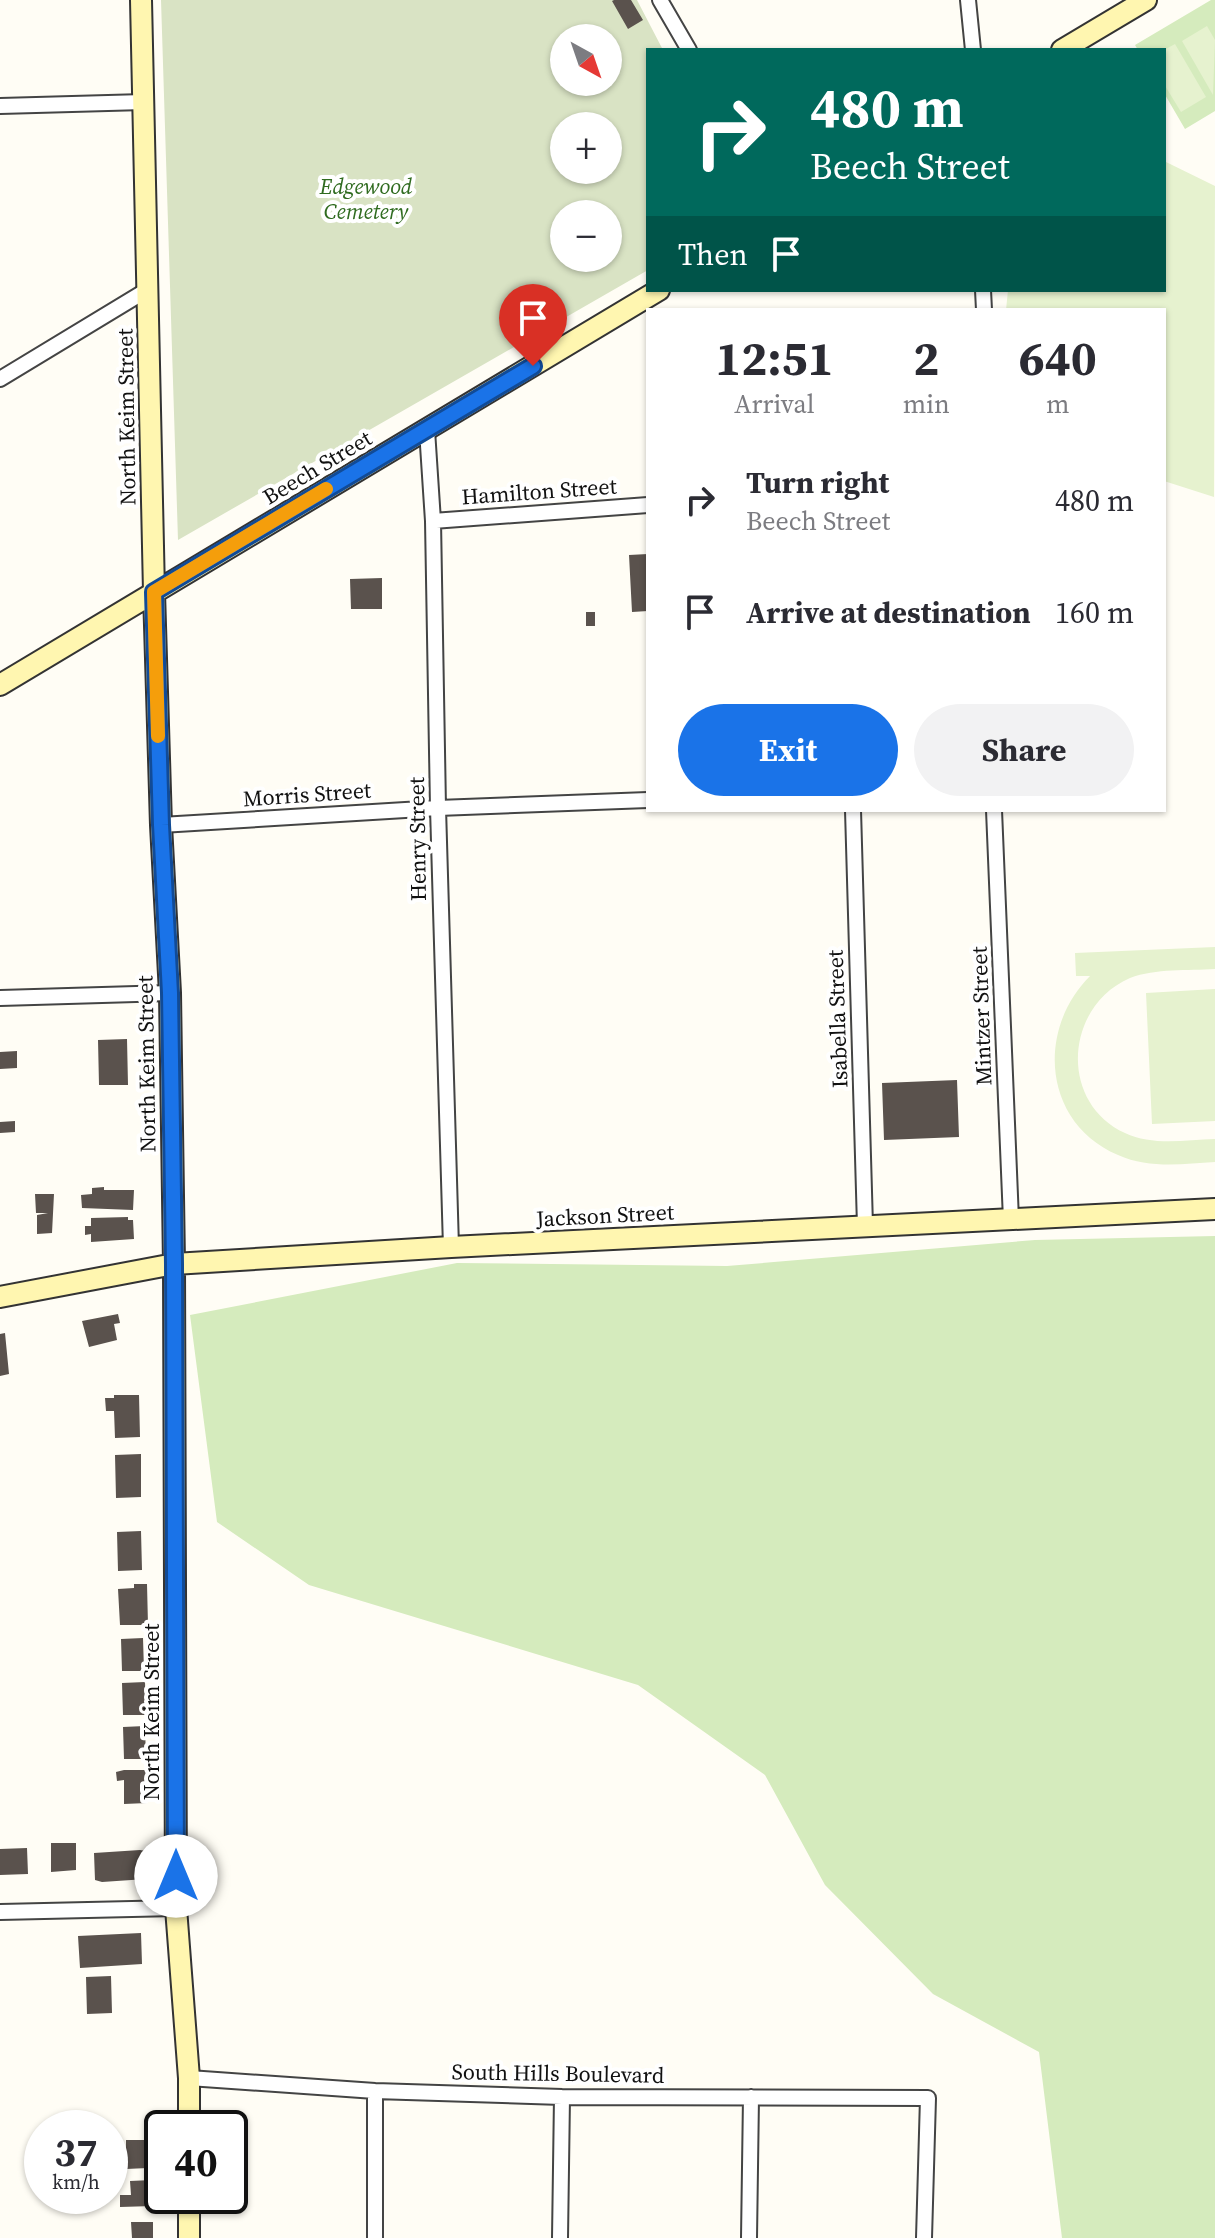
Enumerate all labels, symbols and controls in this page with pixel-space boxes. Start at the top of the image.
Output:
north arrow [550,24,622,96]
map controls [550,24,622,272]
text: 480 m [810,69,964,146]
icon: right [678,80,782,184]
button: + [550,112,622,184]
text: Beech Street [810,142,1010,191]
park label: Edgewood Cemetery [319,171,413,226]
button: − [550,200,622,272]
icon: arrive [764,232,808,276]
text: Then [678,234,748,275]
pin [499,284,567,366]
icon: arrive [511,296,555,340]
text: 12:51 [715,325,834,391]
text: 2 [913,325,939,391]
text: 640 [1019,325,1097,391]
street label: North Keim Street [109,327,143,506]
text: Arrival [734,386,815,422]
text: min [903,386,950,422]
text: m [1046,386,1070,422]
street label: Beech Street [257,422,378,511]
text: Turn right [746,462,889,503]
street label: Hamilton Street [460,471,618,511]
icon: right [678,478,722,522]
text: 480 m [1055,480,1134,521]
text: Beech Street [746,503,890,539]
icon: arrive [678,590,722,634]
text: Arrive at destination [746,592,1031,633]
text: 160 m [1055,592,1134,633]
button: Exit [678,704,898,796]
button: Share [914,704,1134,796]
street label: Morris Street [242,775,373,813]
street label: Henry Street [401,776,433,901]
street label: Mintzer Street [964,945,998,1086]
street label: Isabella Street [820,949,854,1089]
street label: North Keim Street [129,974,163,1153]
street label: Jackson Street [534,1196,676,1234]
street label: North Keim Street [136,1623,166,1801]
position arrow [134,1834,218,1918]
street label: South Hills Boulevard [451,2056,665,2090]
speed limit sign: 40 [144,2110,248,2214]
text: 37 [54,2125,98,2179]
text: km/h [52,2168,100,2196]

